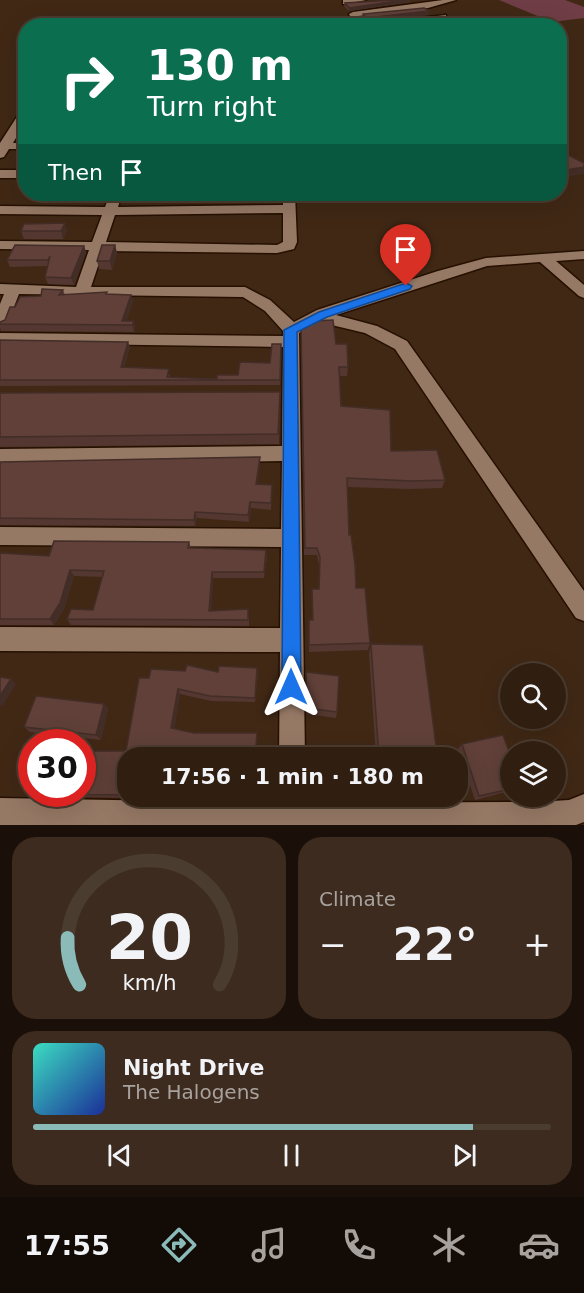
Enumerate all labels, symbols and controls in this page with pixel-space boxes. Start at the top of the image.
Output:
text: 130 m [147,41,293,90]
icon: right [48,42,126,120]
text: Turn right [147,91,276,122]
icon: arrive [115,156,148,189]
text: Then [48,160,103,185]
pin [380,224,431,286]
icon: arrive [389,233,422,266]
position arrow [259,655,323,719]
map controls [500,663,566,807]
button: search [500,663,566,729]
speed limit sign: 30 [18,729,96,807]
button: layers [500,741,566,807]
text: 17:56 · 1 min · 180 m [161,764,424,789]
text: Climate [319,887,396,911]
text: 20 [106,901,192,974]
text: 22° [392,918,478,971]
text: − [319,925,347,964]
text: + [523,925,551,964]
text: km/h [122,970,176,995]
text: Night Drive [123,1055,264,1080]
text: The Halogens [123,1080,260,1104]
icon: previous [103,1139,136,1172]
icon: pause [275,1139,308,1172]
icon: next [448,1139,481,1172]
icon: directions [158,1224,200,1266]
icon: music [248,1224,290,1266]
icon: phone [338,1224,380,1266]
icon: climate [428,1224,470,1266]
icon: car [518,1224,560,1266]
text: 17:55 [24,1230,110,1261]

